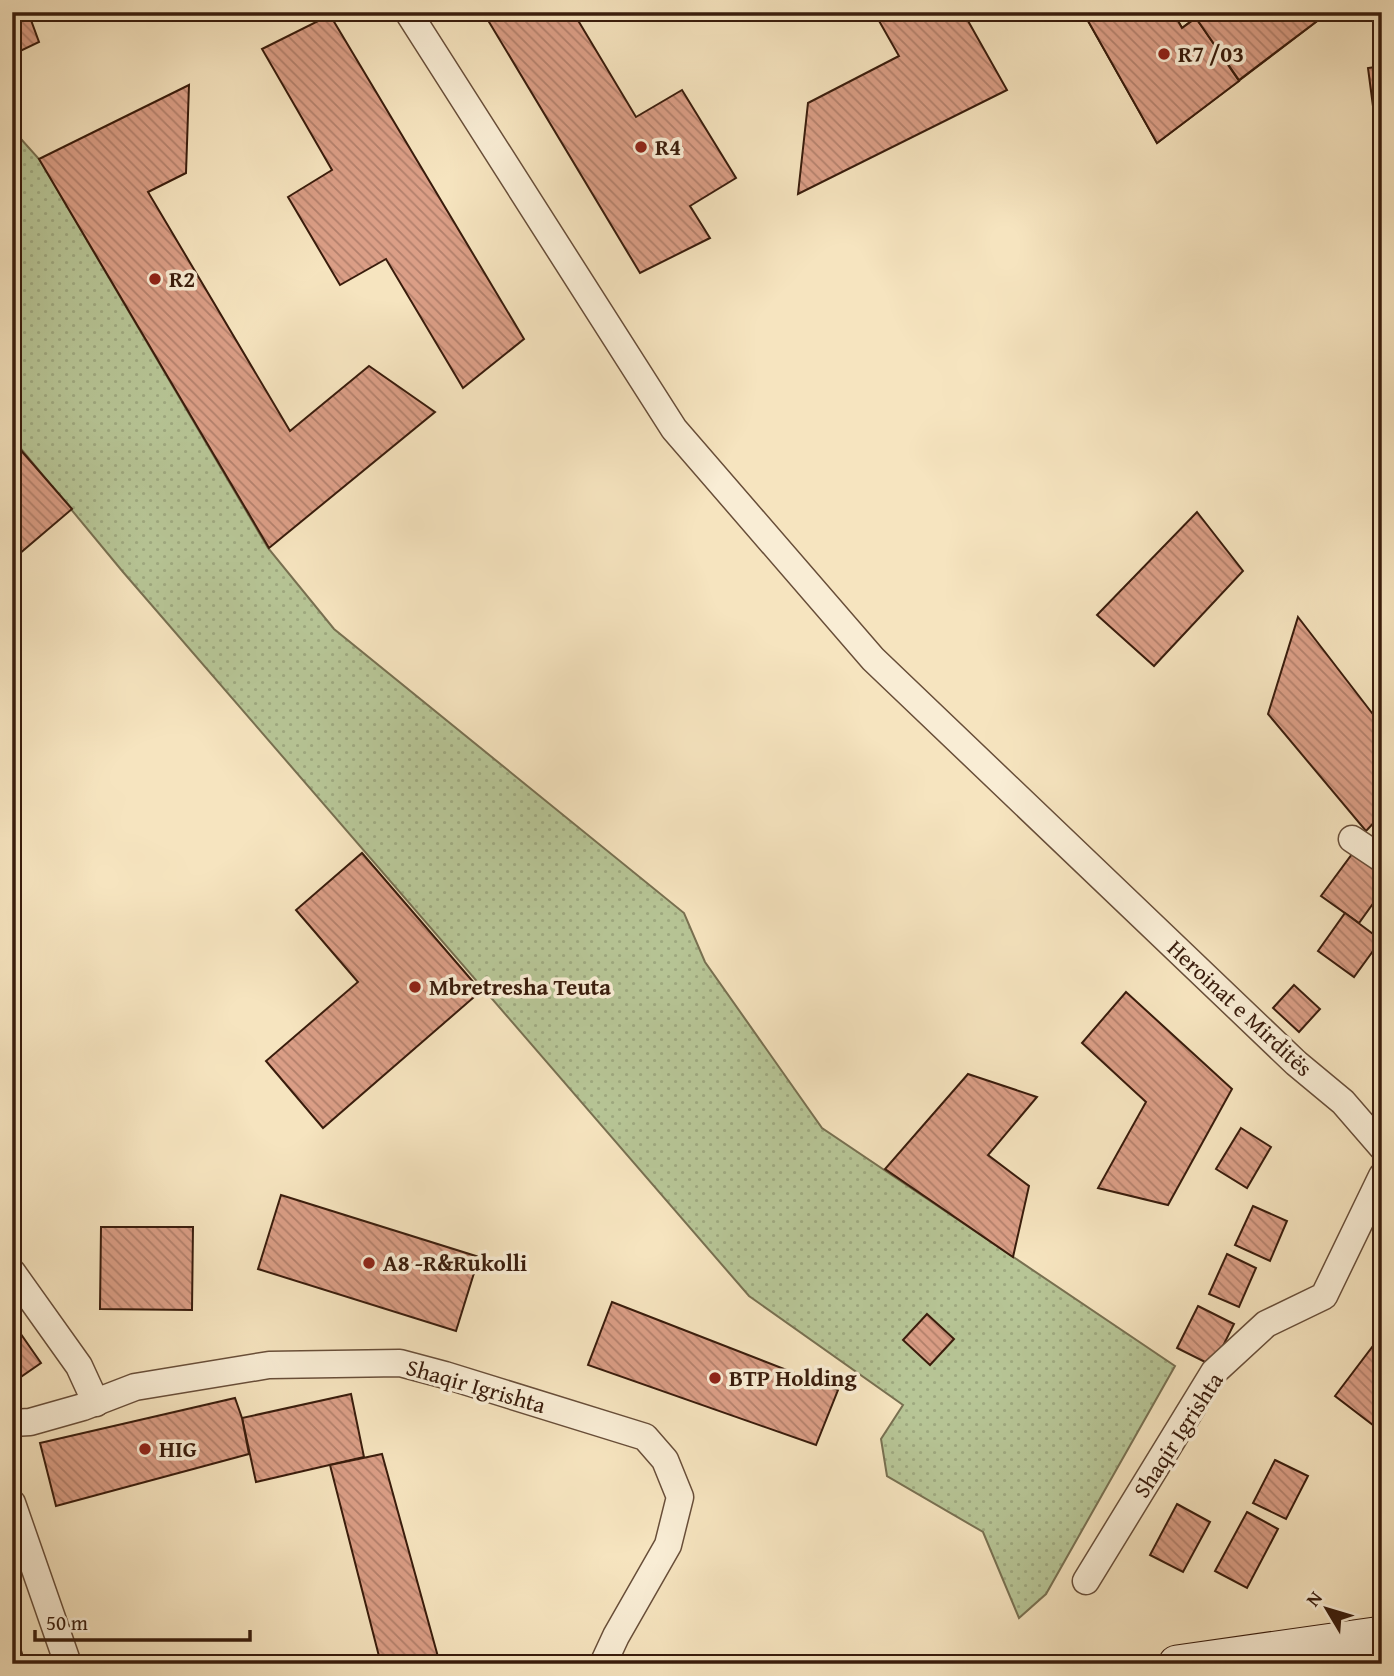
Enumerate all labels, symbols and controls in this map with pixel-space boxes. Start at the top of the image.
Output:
place label: R7 /03 [1178,37,1244,70]
marker: R7 /03 [1156,46,1172,62]
place label: R4 [655,130,681,163]
marker: R4 [633,139,649,155]
place label: R2 [169,262,195,295]
marker: R2 [147,271,163,287]
street label: Heroinat e Mirditës [1161,932,1320,1084]
place label: Mbretresha Teuta [429,970,611,1003]
marker: Mbretresha Teuta [407,979,423,995]
place label: A8 -R&Rukolli [383,1246,527,1279]
marker: A8 -R&Rukolli [361,1255,377,1271]
street label: Shaqir Igrishta [403,1350,550,1421]
place label: BTP Holding [729,1361,857,1394]
street label: Shaqir Igrishta [1125,1365,1231,1504]
marker: BTP Holding [707,1370,723,1386]
place label: HIG [159,1432,197,1465]
marker: HIG [137,1441,153,1457]
north arrow [1292,1574,1362,1644]
text: N [1299,1585,1329,1612]
scale bar [35,1599,250,1643]
text: 50 m [46,1607,88,1638]

